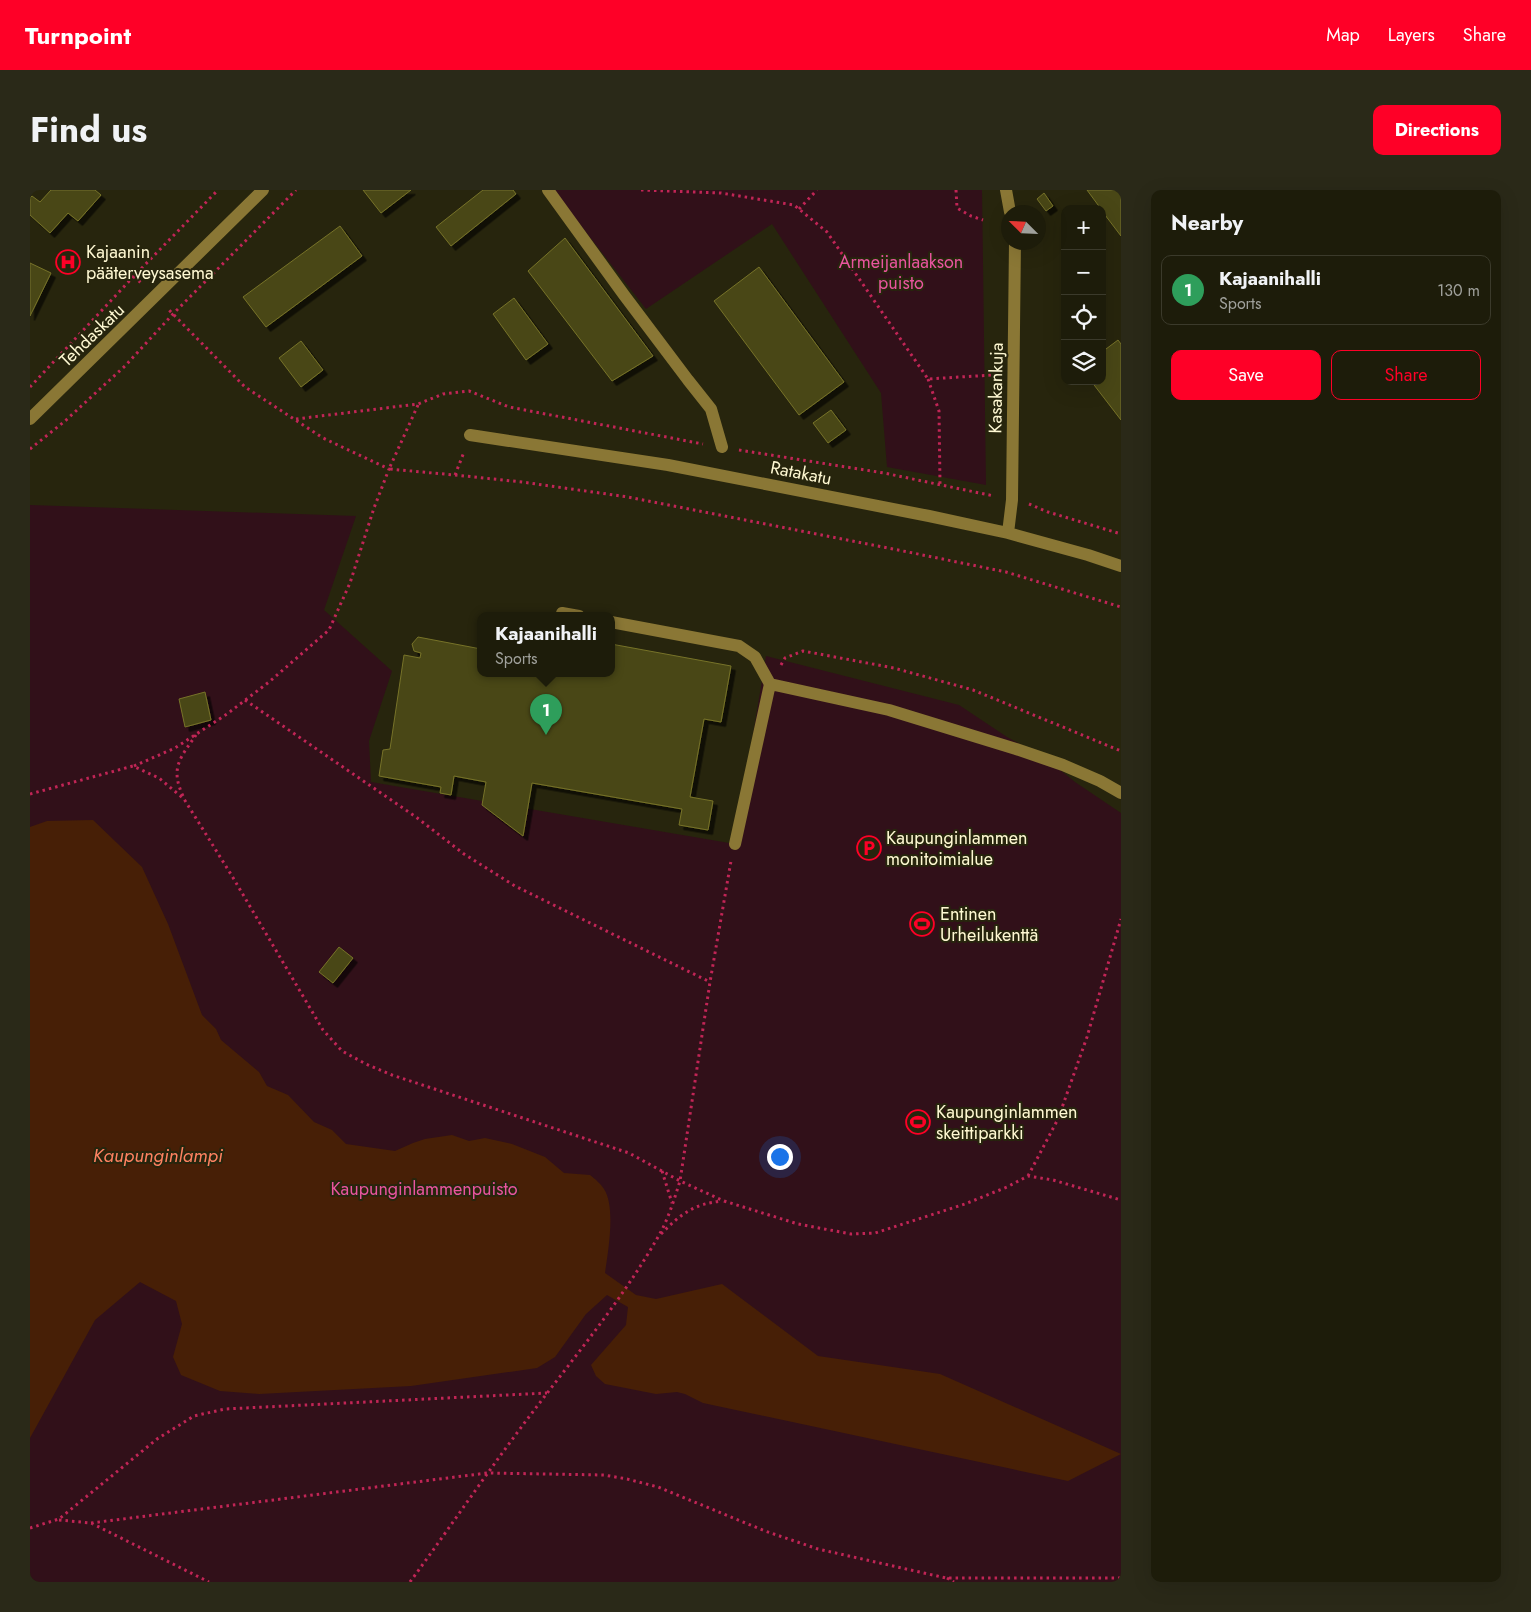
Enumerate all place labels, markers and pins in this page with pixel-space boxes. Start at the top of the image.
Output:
place label: Kajaanin pääterveysasema [86,239,214,286]
hospital icon: Kajaanin pääterveysasema [55,249,81,275]
pin: 1 [530,694,562,735]
place label: Kaupunginlammen monitoimialue [886,825,1027,872]
parking icon: Kaupunginlammen monitoimialue [856,835,882,861]
place label: Entinen Urheilukenttä [940,901,1038,948]
sports icon: Entinen Urheilukenttä [909,911,935,937]
place label: Kaupunginlammen skeittiparkki [936,1099,1077,1146]
sports icon: Kaupunginlammen skeittiparkki [905,1109,931,1135]

